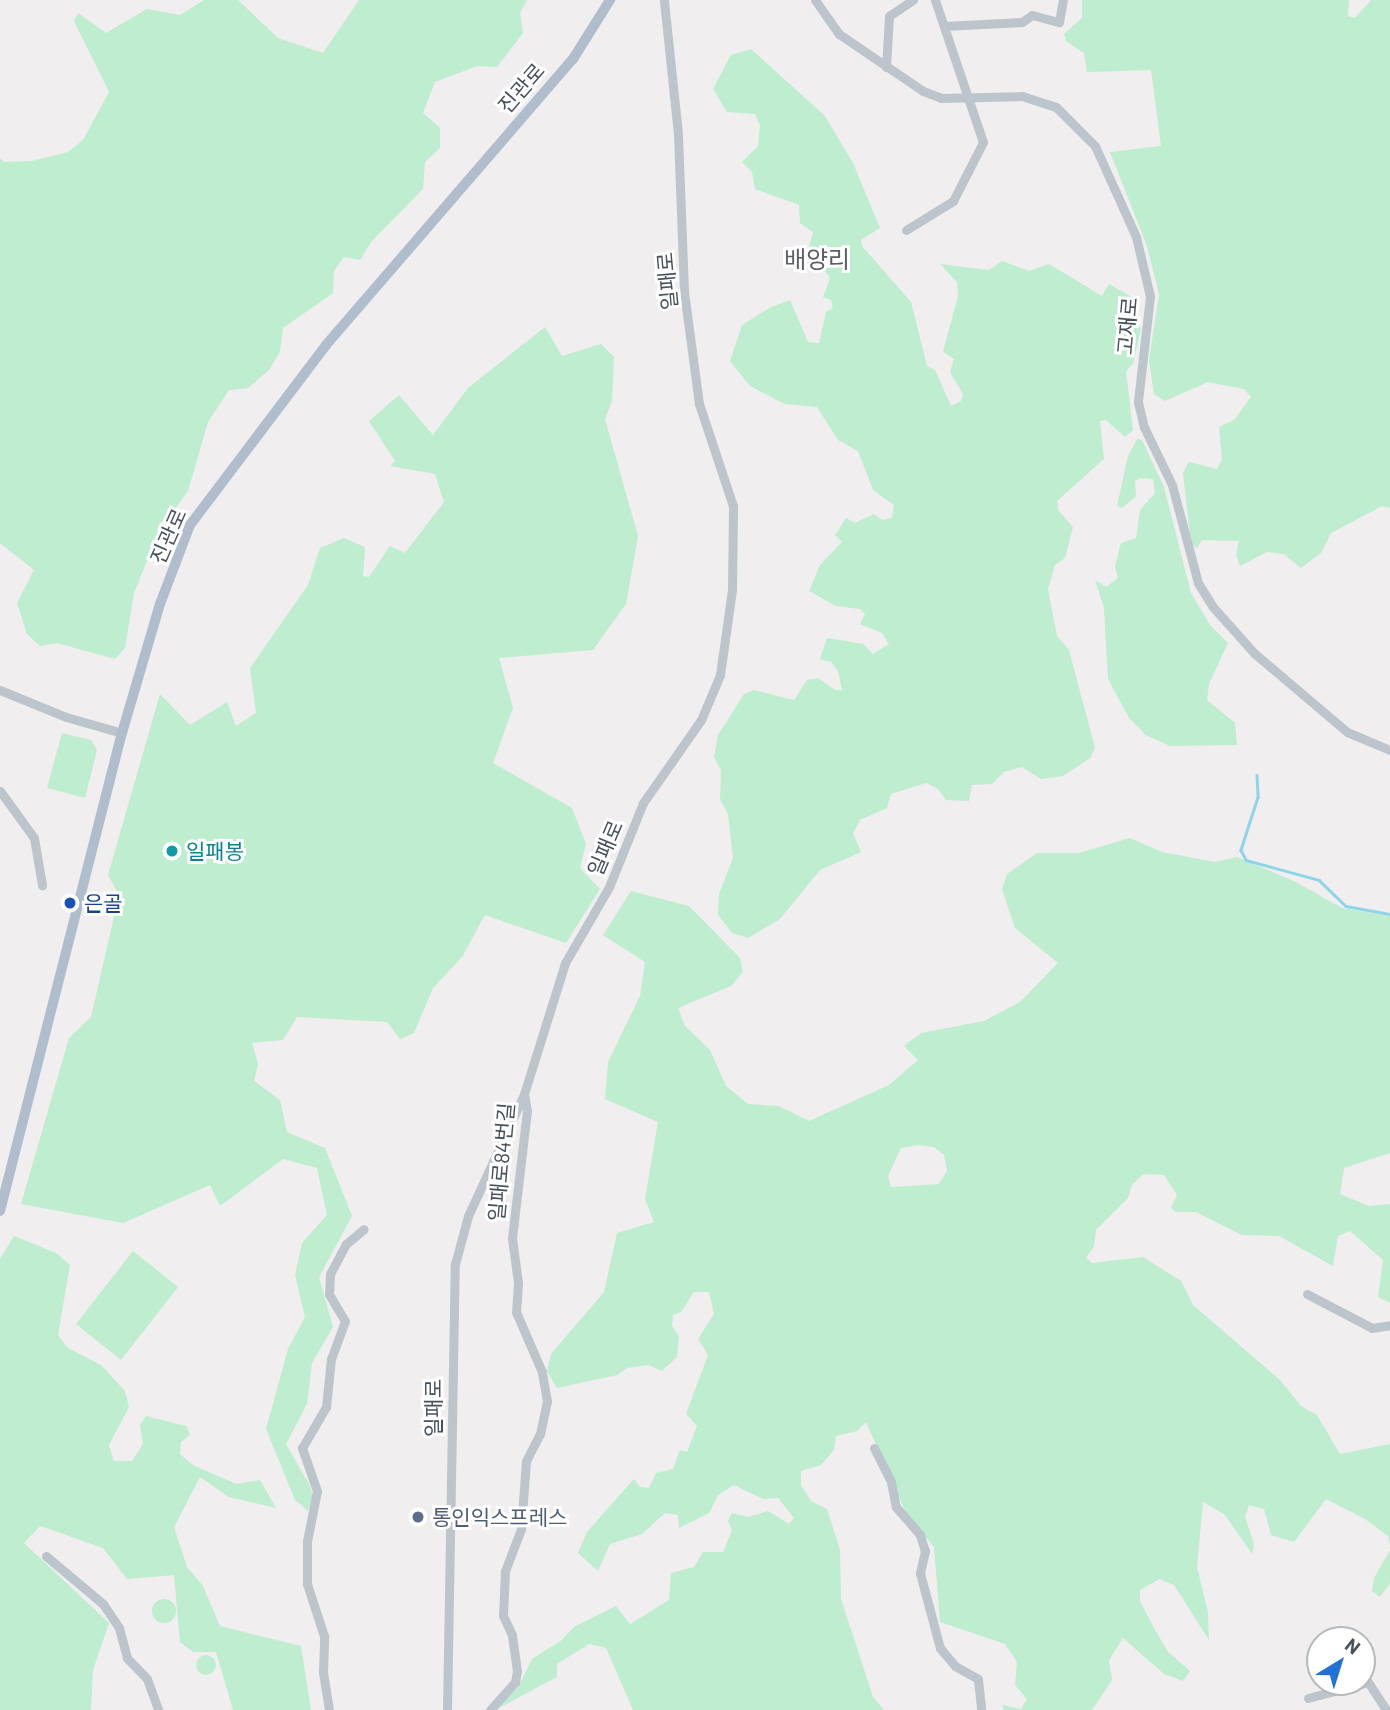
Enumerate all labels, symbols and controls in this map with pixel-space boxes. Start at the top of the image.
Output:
street label: 진관로 [492,58,550,118]
district label: 배양리 [784,245,850,273]
street label: 일패로 [652,251,682,311]
street label: 고재로 [1112,296,1142,356]
street label: 진관로 [145,504,191,568]
street label: 일패로 [582,816,628,880]
place label: 일패봉 [186,838,244,864]
marker: 일패봉 [164,843,180,859]
place label: 은골 [84,890,123,916]
marker: 은골 [62,895,78,911]
street label: 일패로84번길 [483,1102,519,1222]
street label: 일패로 [420,1379,446,1437]
place label: 통인익스프레스 [432,1504,567,1530]
marker: 통인익스프레스 [410,1509,426,1525]
north arrow [1306,1626,1376,1696]
text: N [1341,1633,1365,1659]

